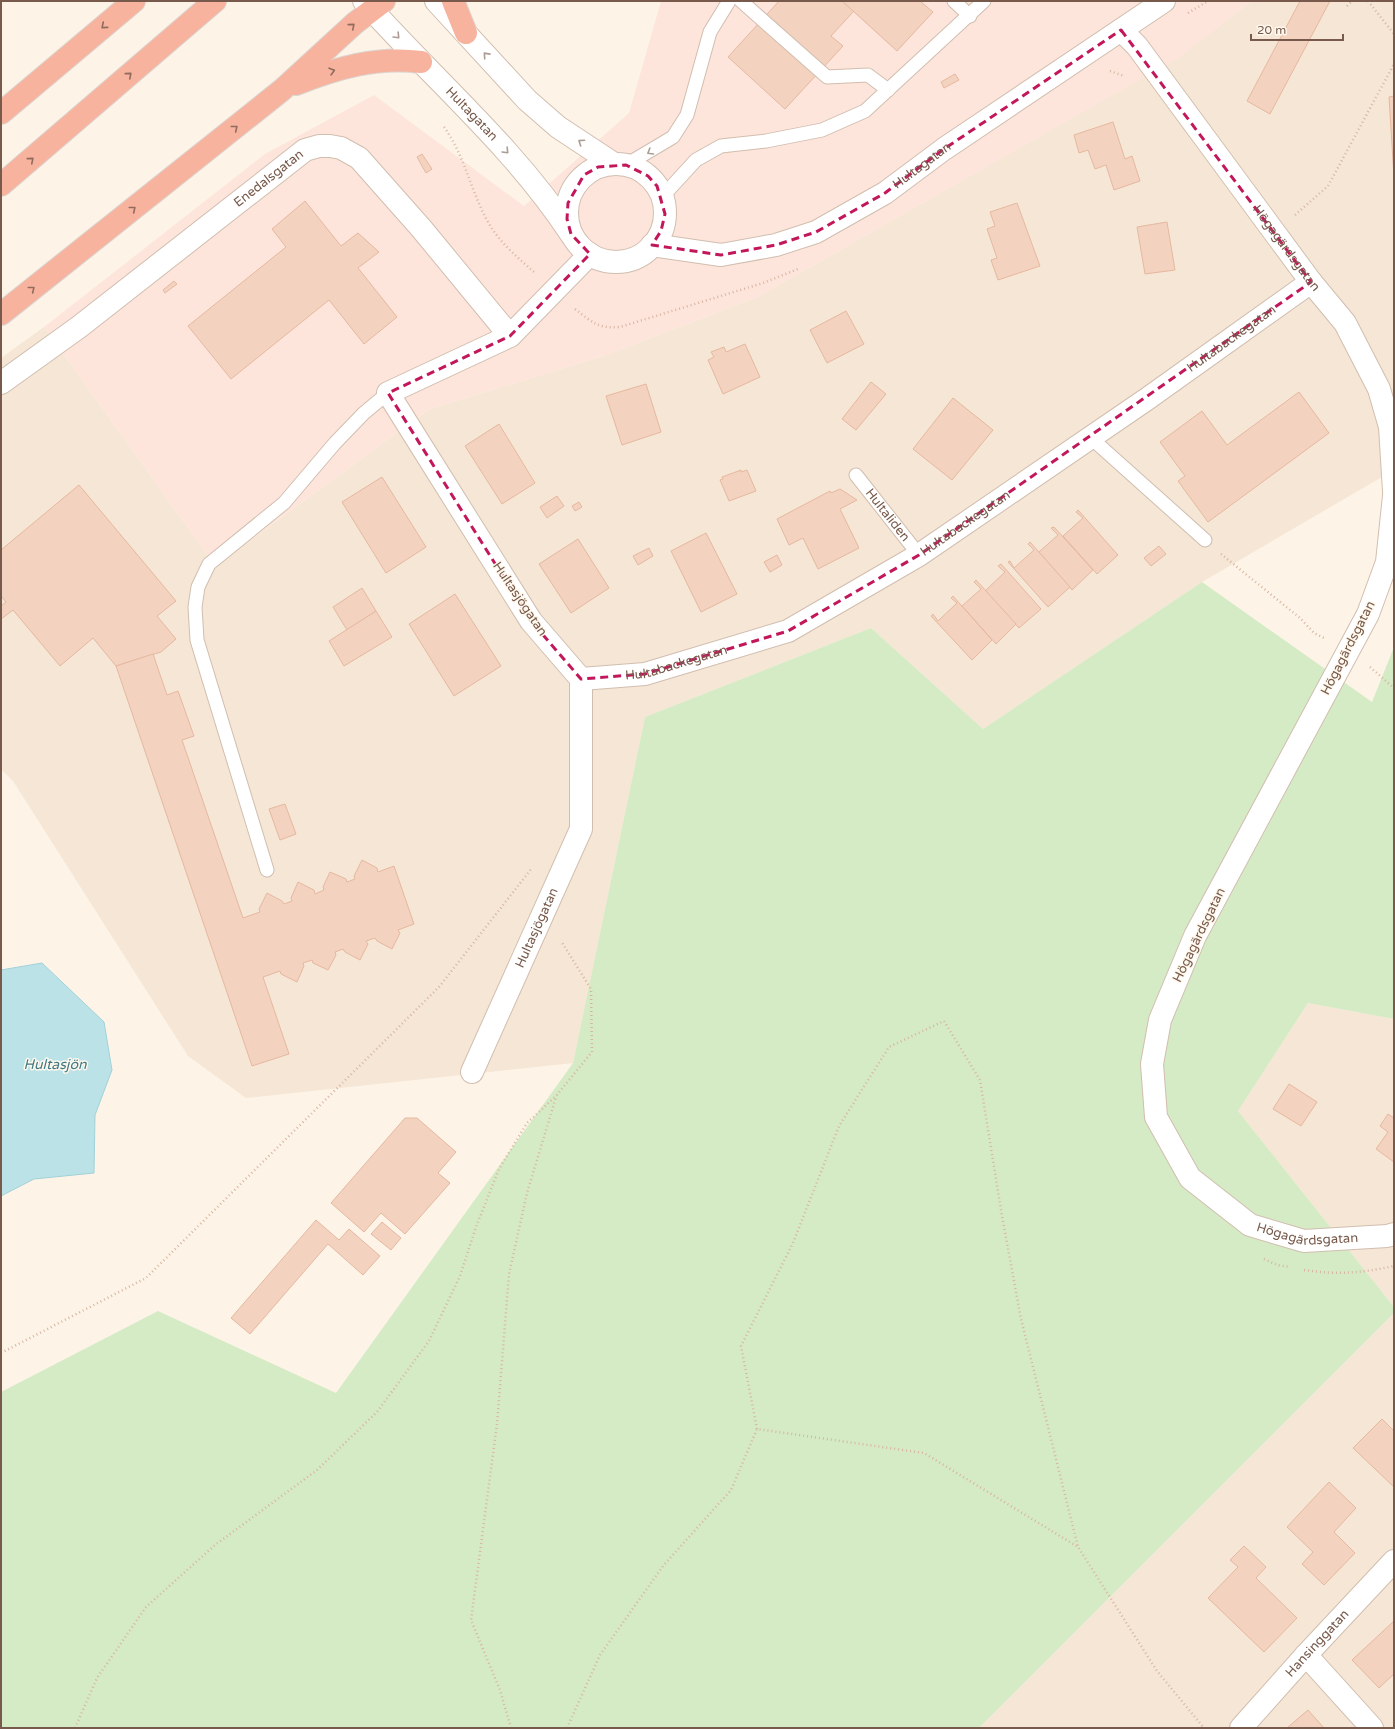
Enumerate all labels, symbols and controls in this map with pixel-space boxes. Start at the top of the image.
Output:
scale bar [1251,16,1343,42]
one-way arrow [101,22,108,29]
one-way arrow [348,23,355,30]
text: 20 m [1257,23,1286,37]
one-way arrow [392,31,400,39]
one-way arrow [483,52,490,60]
one-way arrow [328,67,335,76]
one-way arrow [124,72,132,80]
street label: Hultagatan [442,84,501,144]
one-way arrow [230,125,237,132]
one-way arrow [578,139,585,147]
street label: Hultagatan [890,139,954,192]
street label: Enedalsgatan [231,146,307,211]
one-way arrow [501,146,509,154]
one-way arrow [647,147,654,154]
one-way arrow [26,158,33,165]
street label: Högagärdsgatan [1249,202,1323,295]
one-way arrow [129,206,136,213]
one-way arrow [27,287,34,294]
street label: Hultabackegatan [1184,302,1279,376]
street label: Hultaliden [862,485,913,545]
street label: Hultabackegatan [917,487,1013,560]
street label: Hultasjögatan [489,559,551,639]
street label: Högagärdsgatan [1317,598,1379,698]
street label: Hultabackegatan [625,642,729,684]
street label: Hultasjögatan [512,885,562,970]
street label: Högagärdsgatan [1169,885,1229,985]
water label: Hultasjön [24,1056,87,1073]
street label: Högagärdsgatan [1255,1219,1359,1249]
street label: Hansinggatan [1282,1606,1352,1680]

